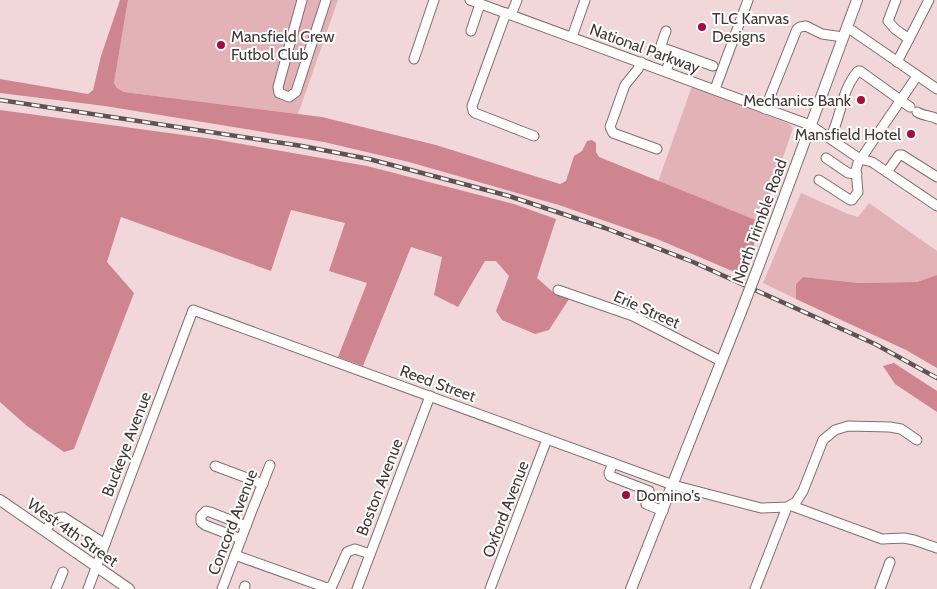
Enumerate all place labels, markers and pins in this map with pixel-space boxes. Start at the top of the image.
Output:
place label: TLC Kanvas Designs [712,9,790,46]
marker: TLC Kanvas Designs [696,21,708,33]
place label: Mansfield Crew Futbol Club [231,27,335,64]
marker: Mansfield Crew Futbol Club [215,39,227,51]
place label: Mechanics Bank [743,91,852,110]
marker: Mechanics Bank [855,94,867,106]
place label: Mansfield Hotel [795,125,901,144]
marker: Mansfield Hotel [905,128,917,140]
place label: Domino's [636,486,701,505]
marker: Domino's [620,489,632,501]

